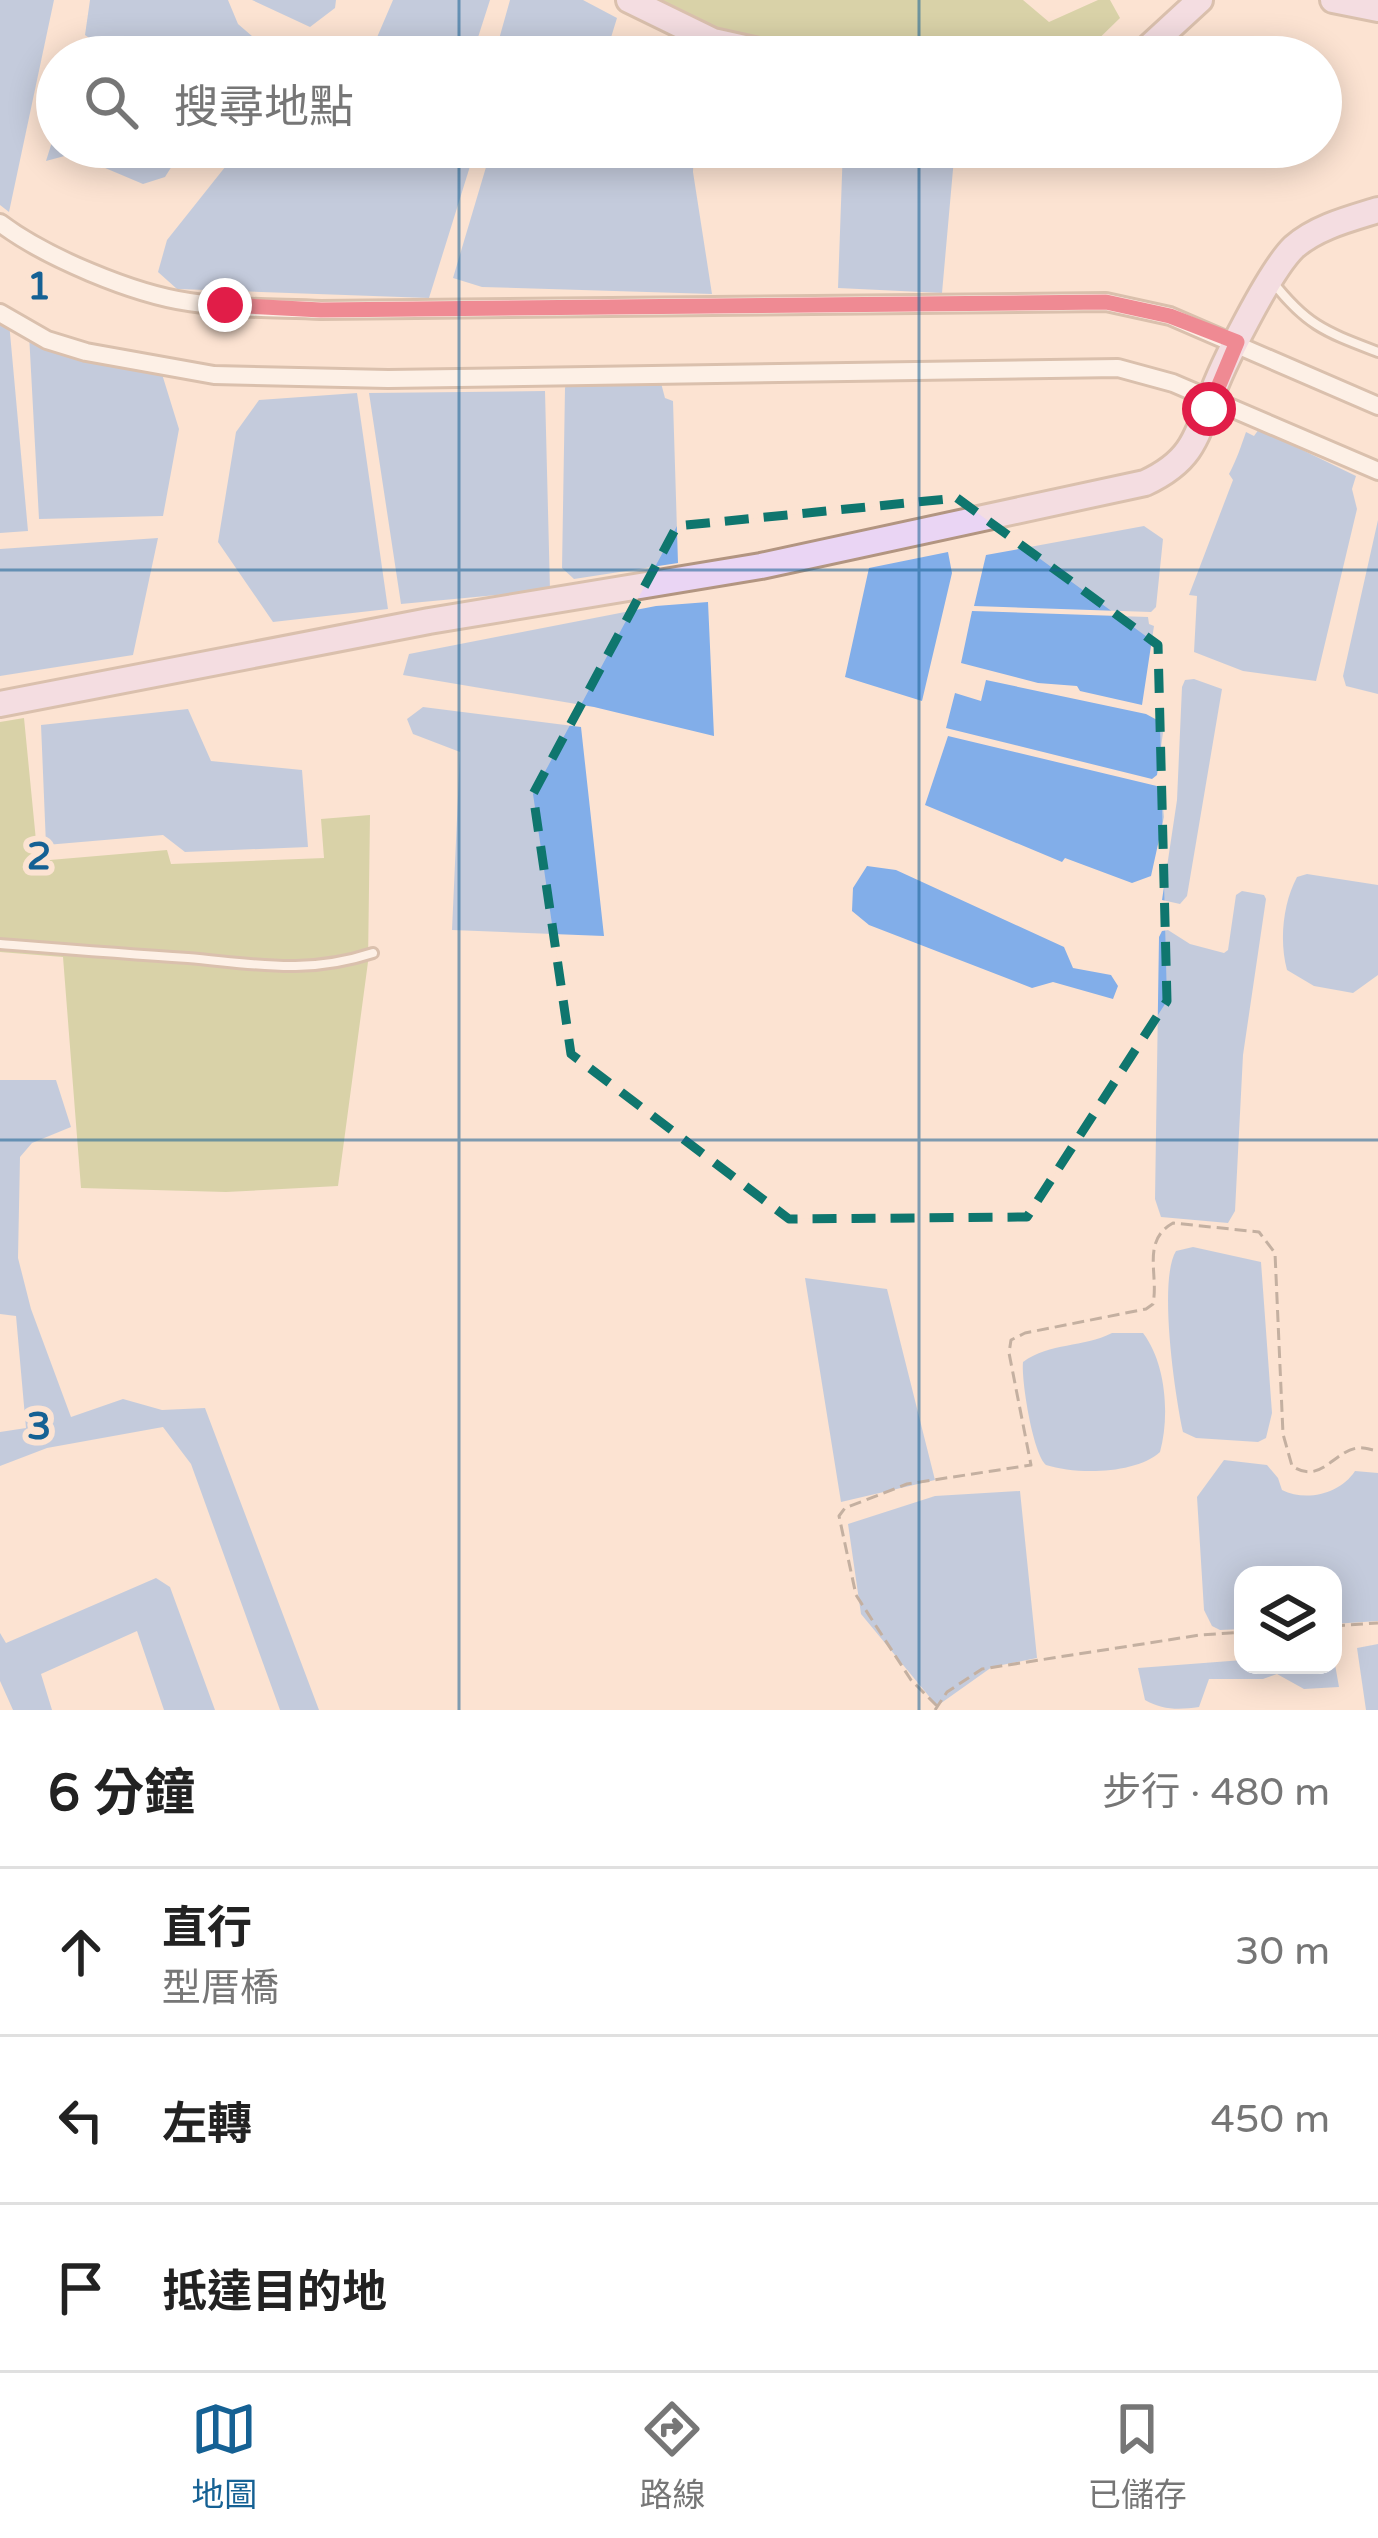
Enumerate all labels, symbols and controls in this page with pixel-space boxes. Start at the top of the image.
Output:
search box [36,36,1342,168]
icon: search [78,69,144,135]
text: 搜尋地點 [174,81,354,135]
text: 1 [27,263,51,310]
route end [198,278,252,332]
route start [1182,382,1236,436]
text: 2 [27,833,51,880]
text: 3 [27,1403,51,1450]
map controls [1234,1566,1342,1674]
button: layers [1234,1566,1342,1674]
text: 6 分鐘 [48,1763,195,1825]
text: 步行 · 480 m [1102,1769,1330,1816]
text: 直行 [162,1902,252,1956]
icon: ahead [48,1919,114,1985]
text: 30 m [1235,1928,1330,1975]
text: 型厝橋 [162,1965,279,2012]
icon: left [48,2087,114,2153]
text: 450 m [1211,2096,1330,2143]
text: 左轉 [162,2098,252,2152]
icon: arrive [48,2255,114,2321]
text: 抵達目的地 [162,2266,387,2320]
tab: 地圖 [191,2396,257,2516]
tab: 路線 [639,2396,705,2516]
tab: 已儲存 [1088,2396,1187,2516]

